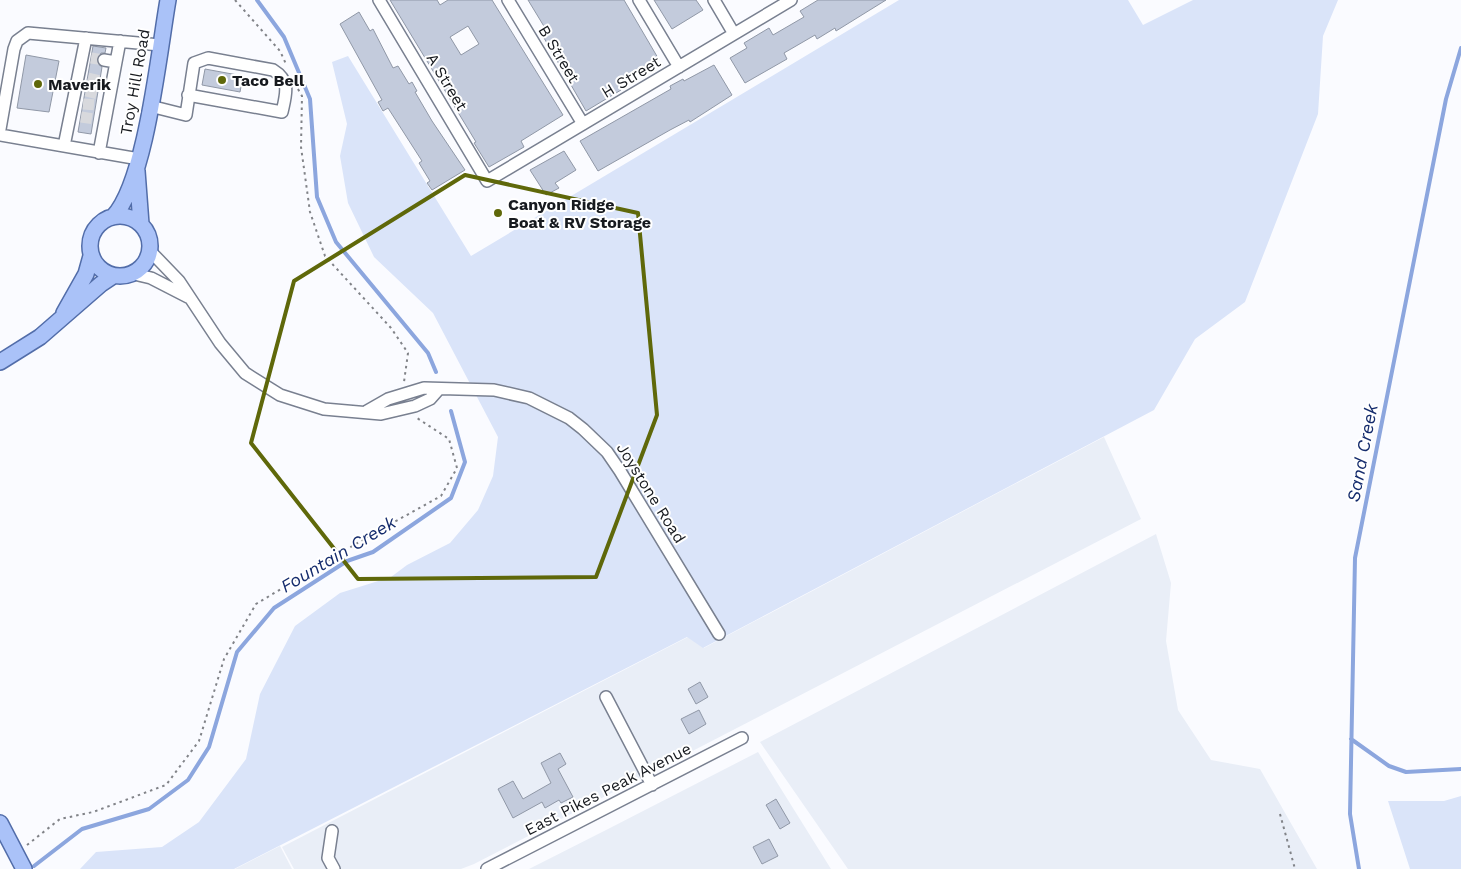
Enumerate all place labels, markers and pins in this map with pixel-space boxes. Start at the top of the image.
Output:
place label: Taco Bell [232,71,305,90]
marker: Taco Bell [216,74,228,86]
place label: Maverik [48,75,111,94]
marker: Maverik [32,78,44,90]
place label: Canyon Ridge Boat & RV Storage [508,195,651,232]
marker: Canyon Ridge Boat & RV Storage [492,207,504,219]

